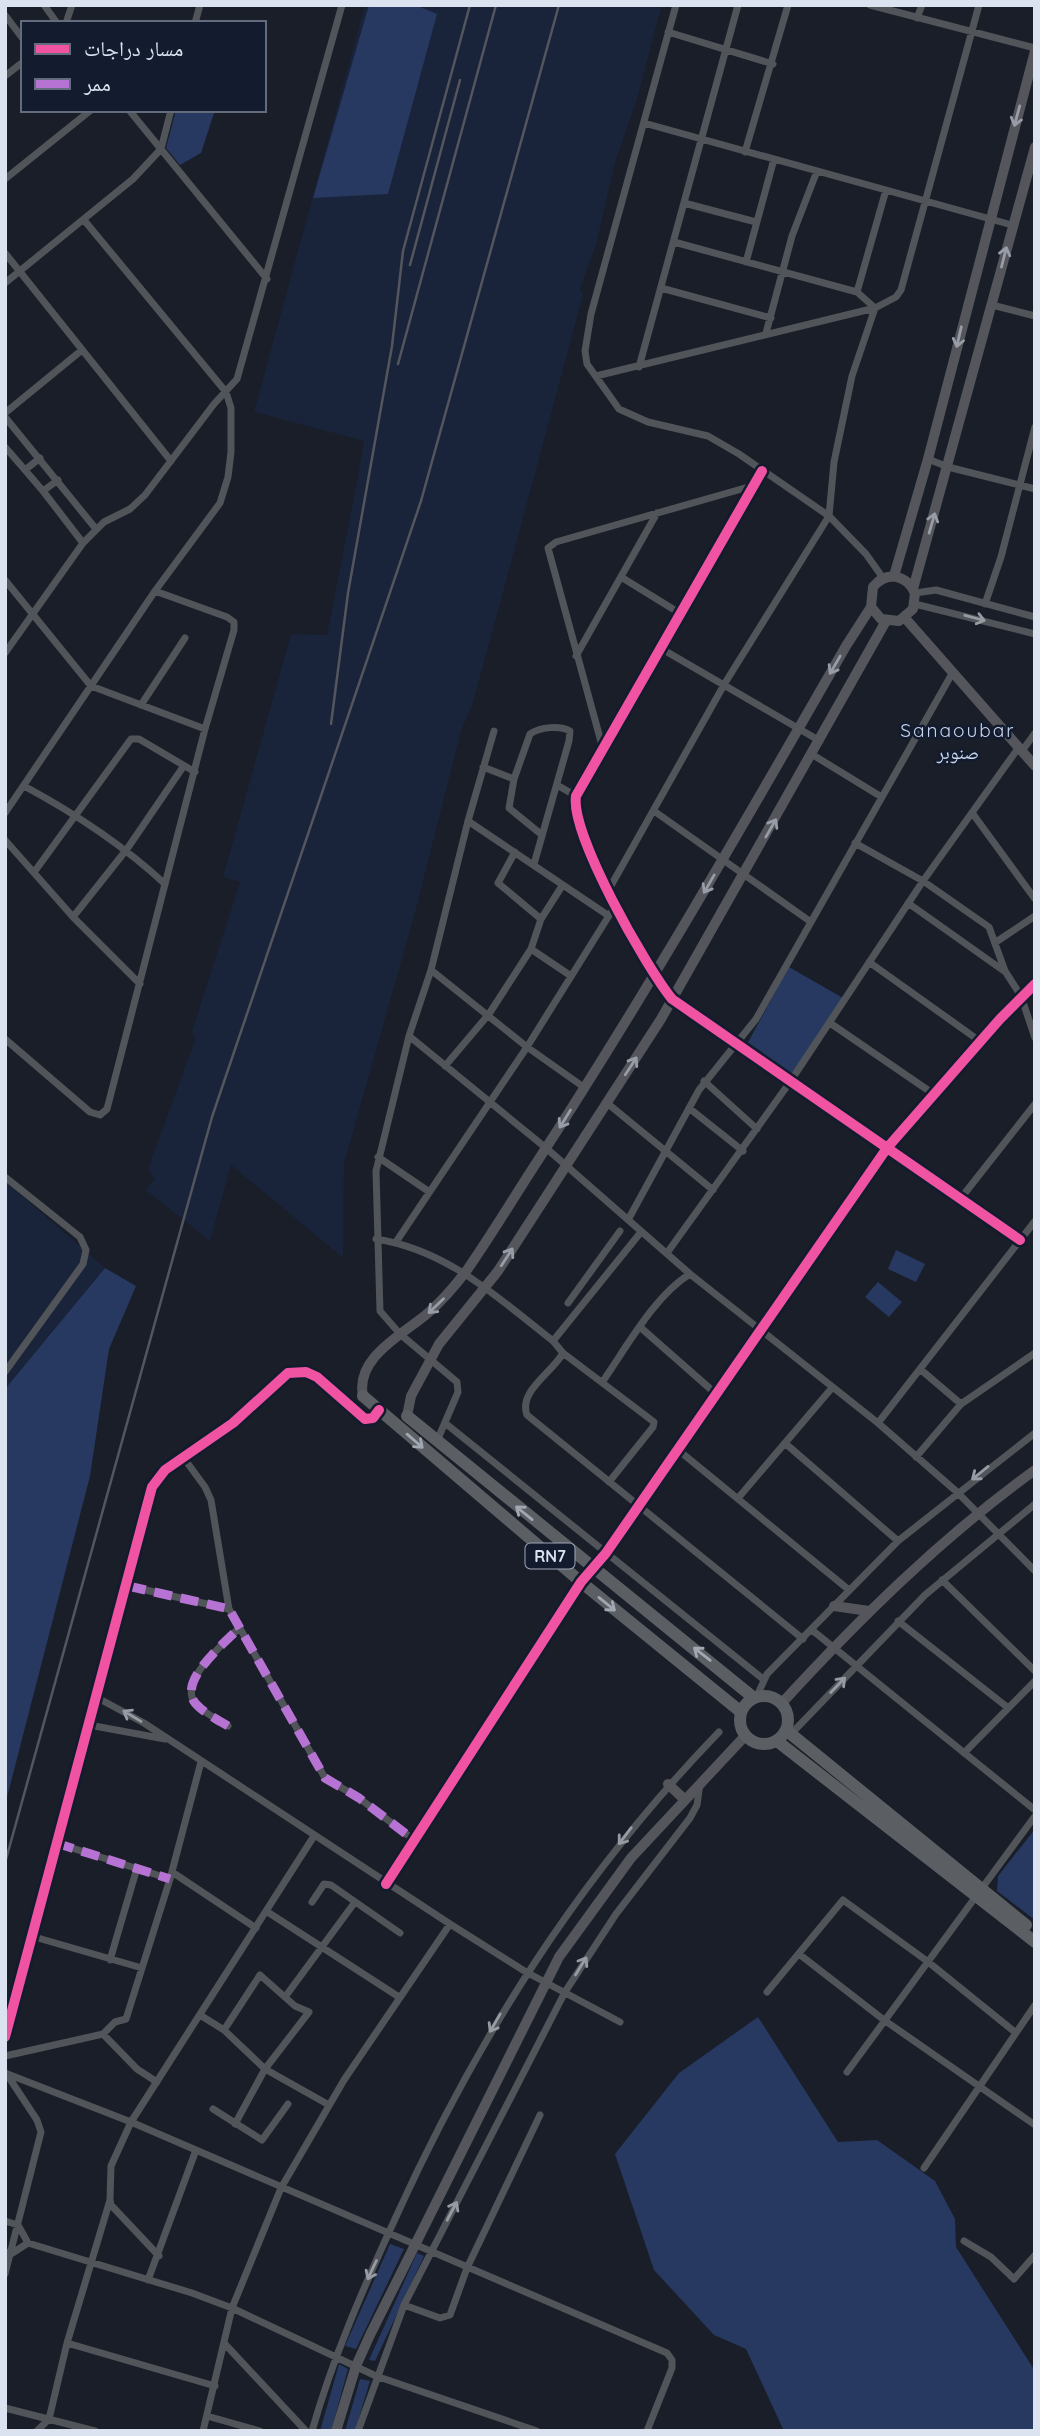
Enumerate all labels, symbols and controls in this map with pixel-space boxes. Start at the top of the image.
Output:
legend [21,21,266,112]
text: مسار دراجات [84,35,183,61]
text: ممر [83,70,111,96]
one-way arrow [1009,105,1022,127]
one-way arrow [998,246,1011,268]
one-way arrow [952,325,966,348]
one-way arrow [926,513,939,535]
one-way arrow [963,612,986,625]
one-way arrow [827,655,841,675]
district label: Sanaoubar صنوبر [900,718,1016,764]
one-way arrow [764,818,778,838]
one-way arrow [702,873,716,893]
one-way arrow [625,1056,639,1076]
one-way arrow [557,1109,571,1129]
one-way arrow [501,1247,515,1267]
one-way arrow [428,1298,445,1315]
one-way arrow [406,1433,424,1449]
one-way arrow [972,1466,990,1481]
one-way arrow [515,1505,533,1520]
road number: RN7 [526,1544,574,1568]
one-way arrow [598,1596,616,1611]
one-way arrow [694,1646,712,1661]
one-way arrow [829,1677,846,1694]
one-way arrow [123,1709,143,1723]
one-way arrow [617,1826,632,1845]
one-way arrow [575,1957,589,1977]
one-way arrow [488,2012,501,2033]
one-way arrow [445,2201,459,2221]
one-way arrow [364,2259,378,2280]

